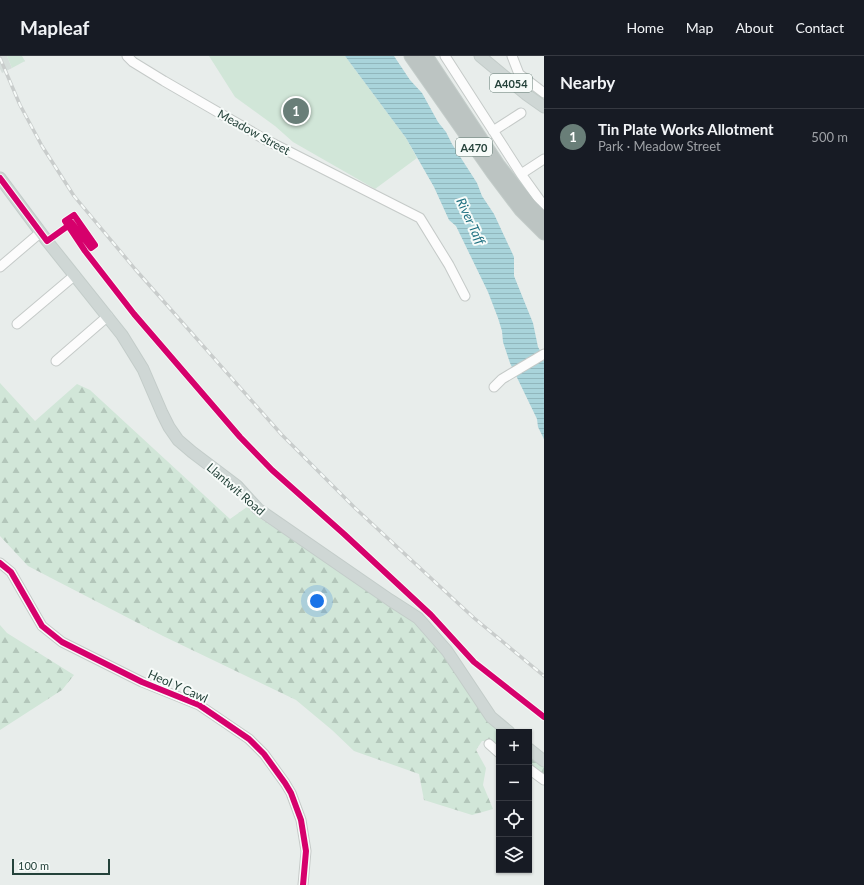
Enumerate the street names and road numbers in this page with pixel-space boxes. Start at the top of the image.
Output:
road number: A4054 [490,74,532,92]
street label: Meadow Street [215,106,293,158]
road number: A470 [456,138,492,156]
street label: Llantwit Road [204,460,268,518]
street label: Heol Y Cawl [146,666,210,706]

